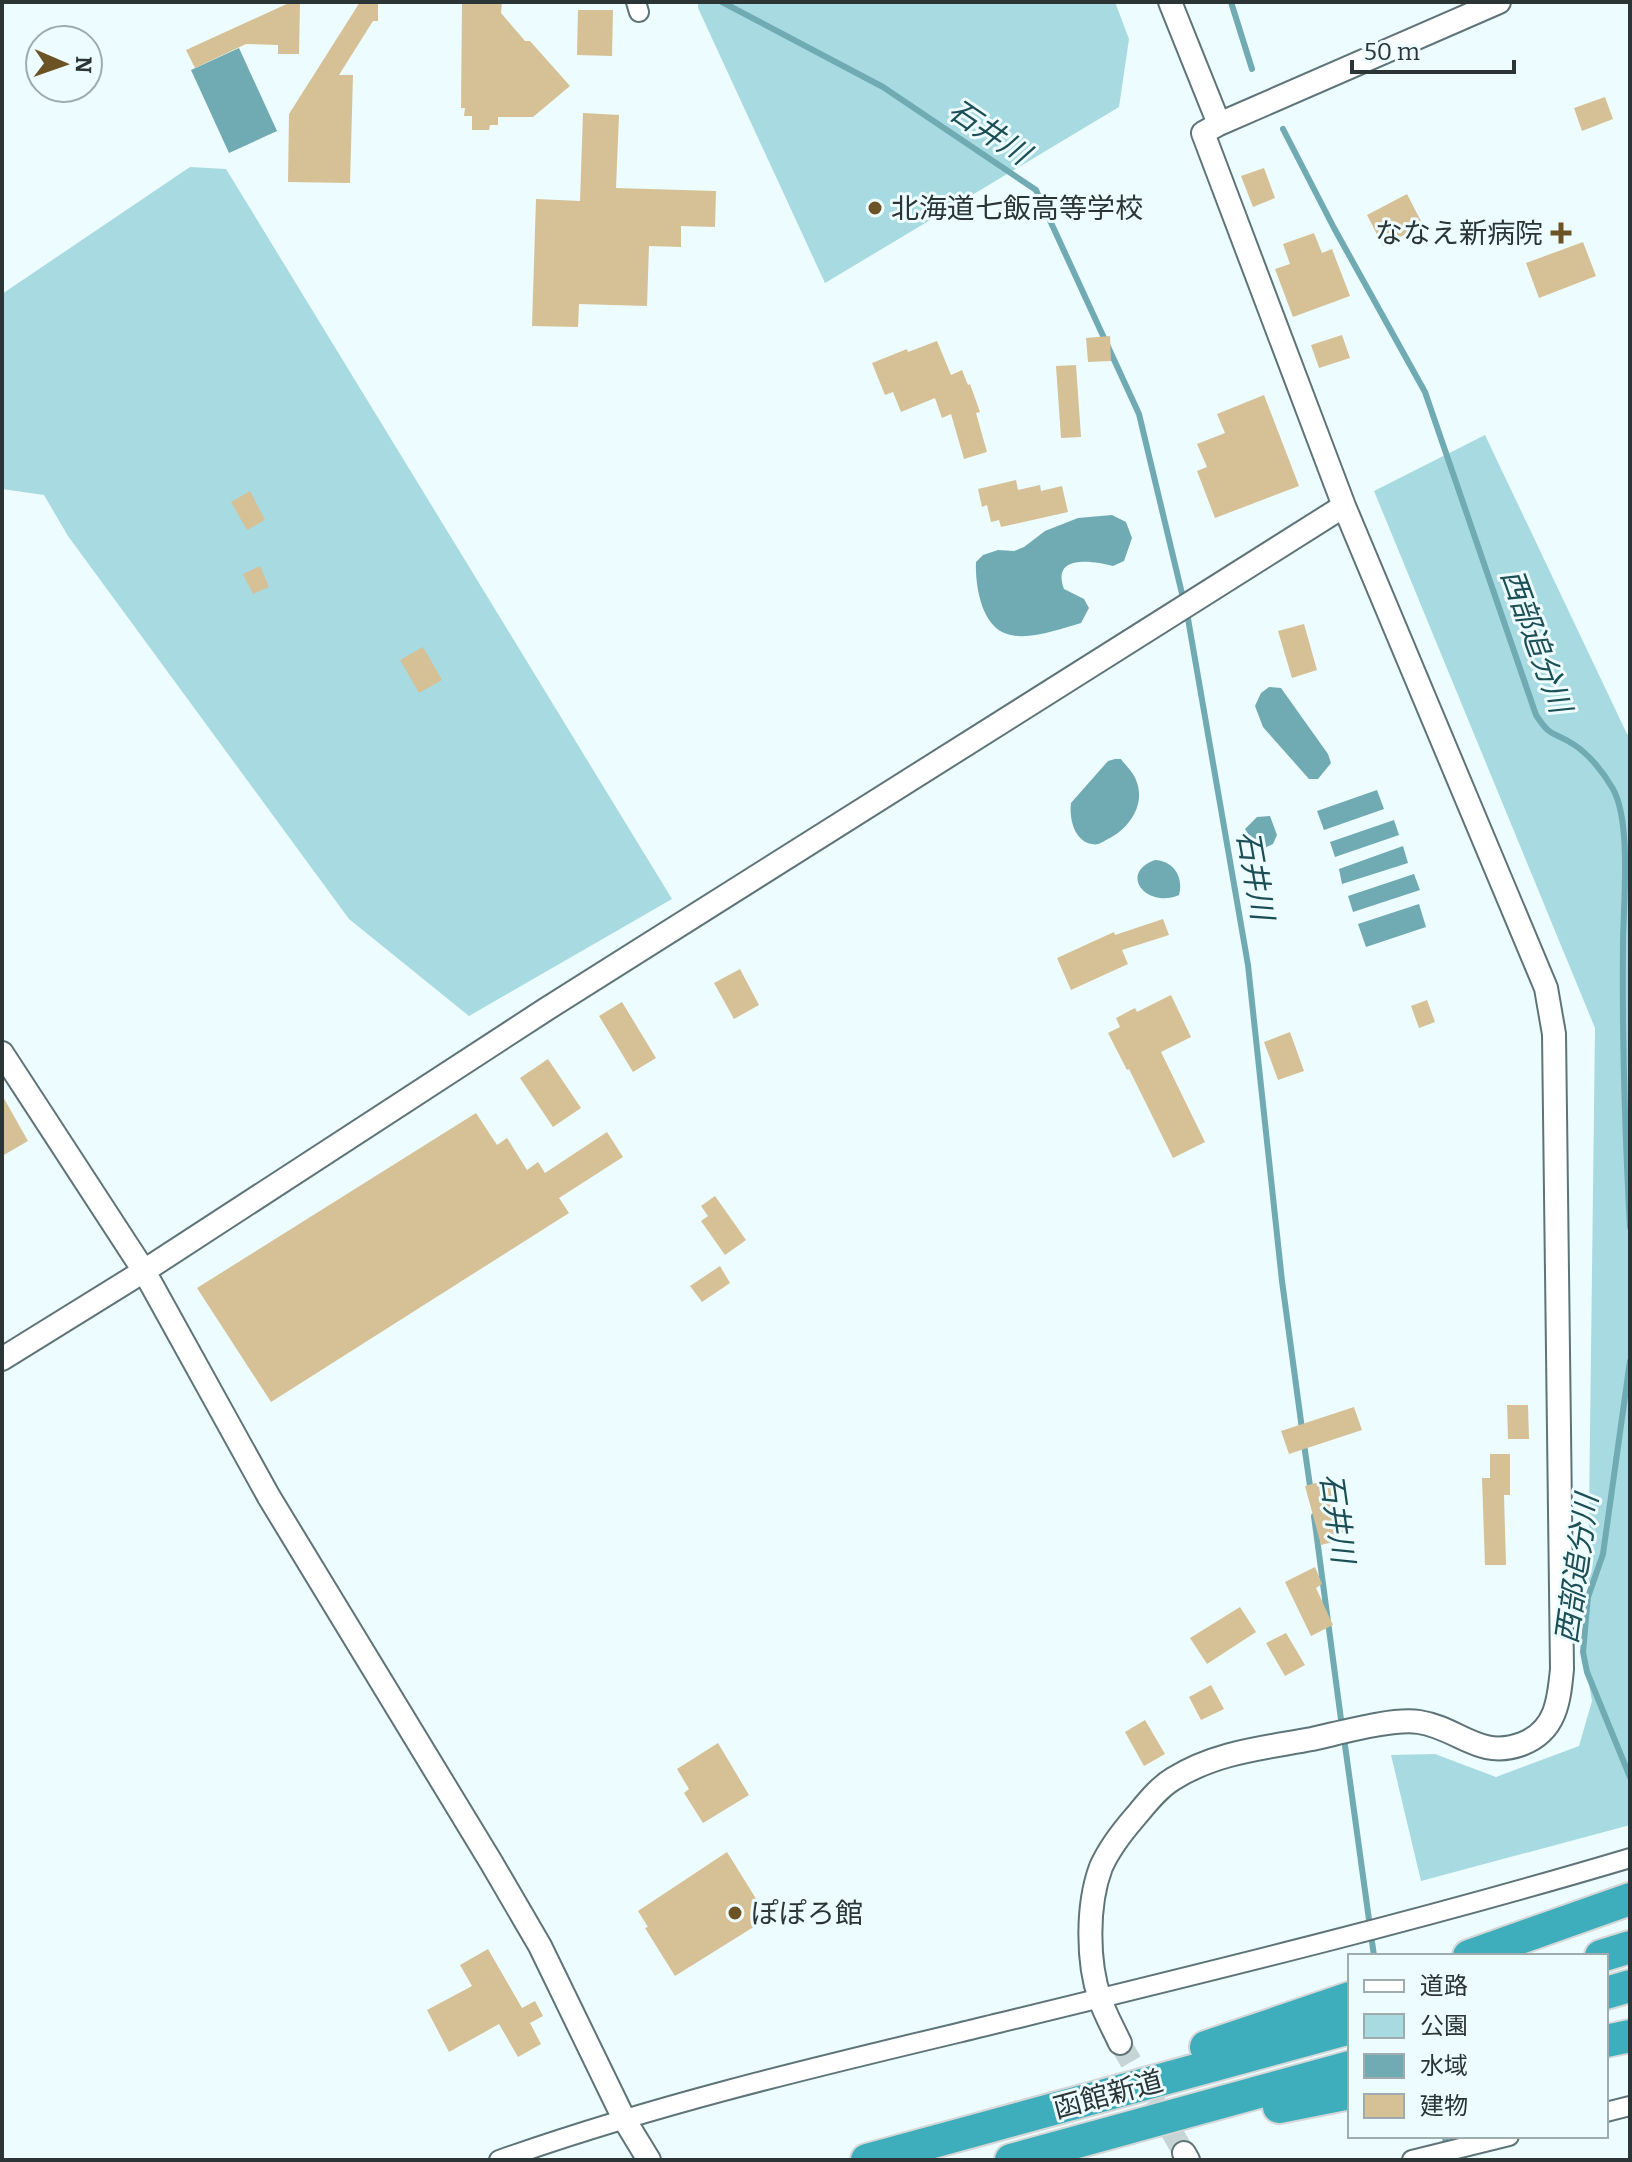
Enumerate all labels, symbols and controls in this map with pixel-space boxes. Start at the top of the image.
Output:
north arrow [24,24,104,104]
scale bar [1352,24,1514,74]
text: 50 m [1364,38,1420,66]
text: N [70,56,97,74]
water label: 石井川 [942,92,1039,174]
place label: 北海道七飯高等学校 [891,192,1143,225]
marker: 北海道七飯高等学校 [866,199,884,217]
place label: ななえ新病院 [1375,217,1543,250]
marker: ななえ新病院 [1550,222,1572,244]
water label: 西部追分川 [1493,564,1580,720]
water label: 石井川 [1229,828,1281,925]
water label: 石井川 [1313,1471,1362,1568]
water label: 西部追分川 [1549,1489,1606,1646]
place label: ぽぽろ館 [751,1897,863,1930]
marker: ぽぽろ館 [726,1904,744,1922]
legend [1348,1954,1608,2138]
text: 道路 [1420,1972,1468,2000]
text: 公園 [1420,2012,1468,2040]
text: 水域 [1420,2052,1468,2080]
street label: 函館新道 [1050,2064,1166,2125]
text: 建物 [1420,2092,1468,2120]

